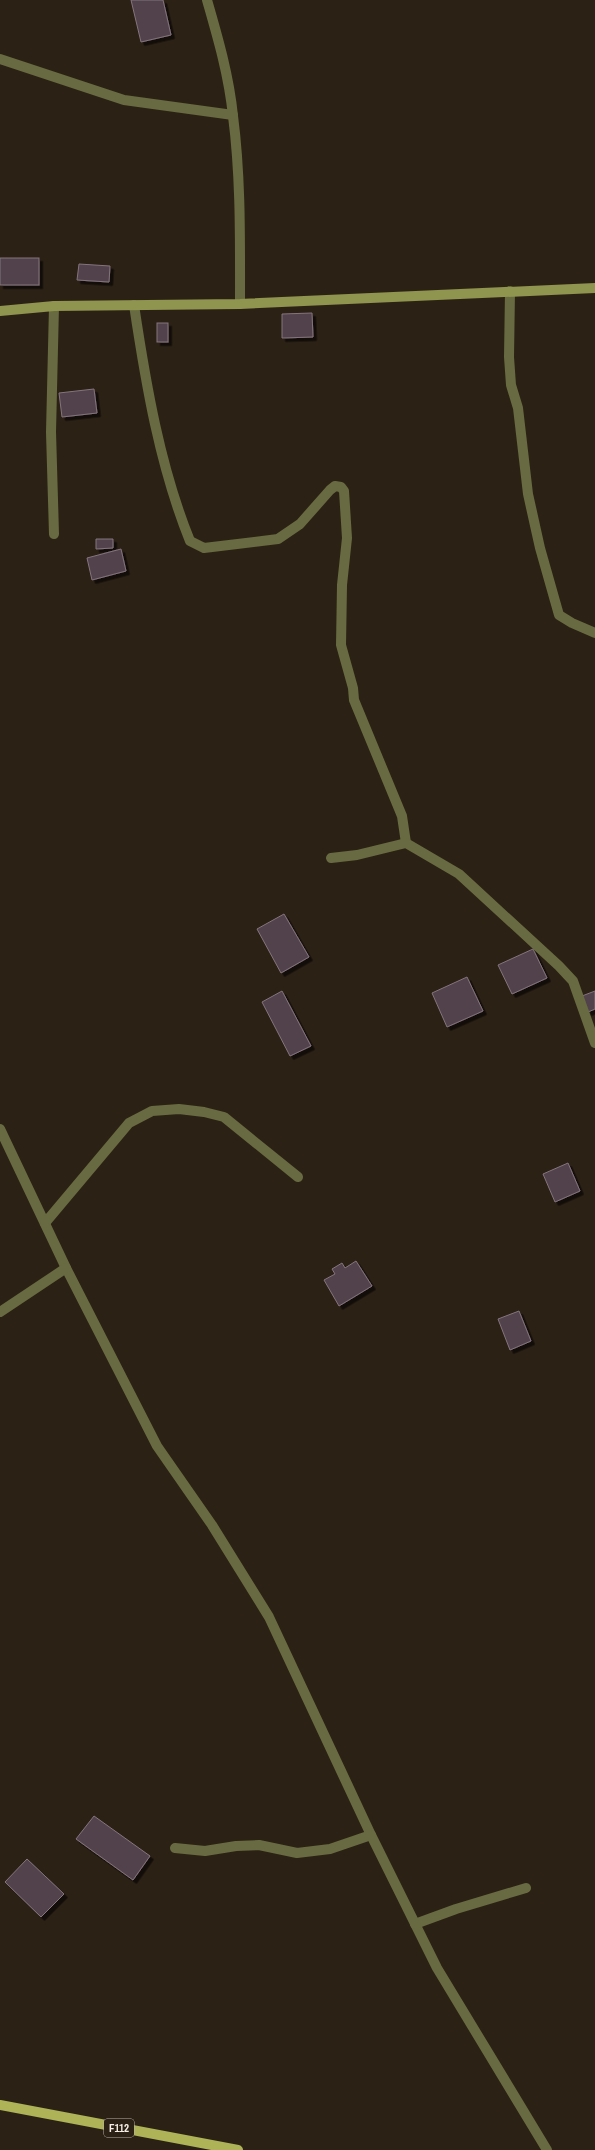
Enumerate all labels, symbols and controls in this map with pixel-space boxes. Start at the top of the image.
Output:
road number: F112 [104,2119,134,2137]

